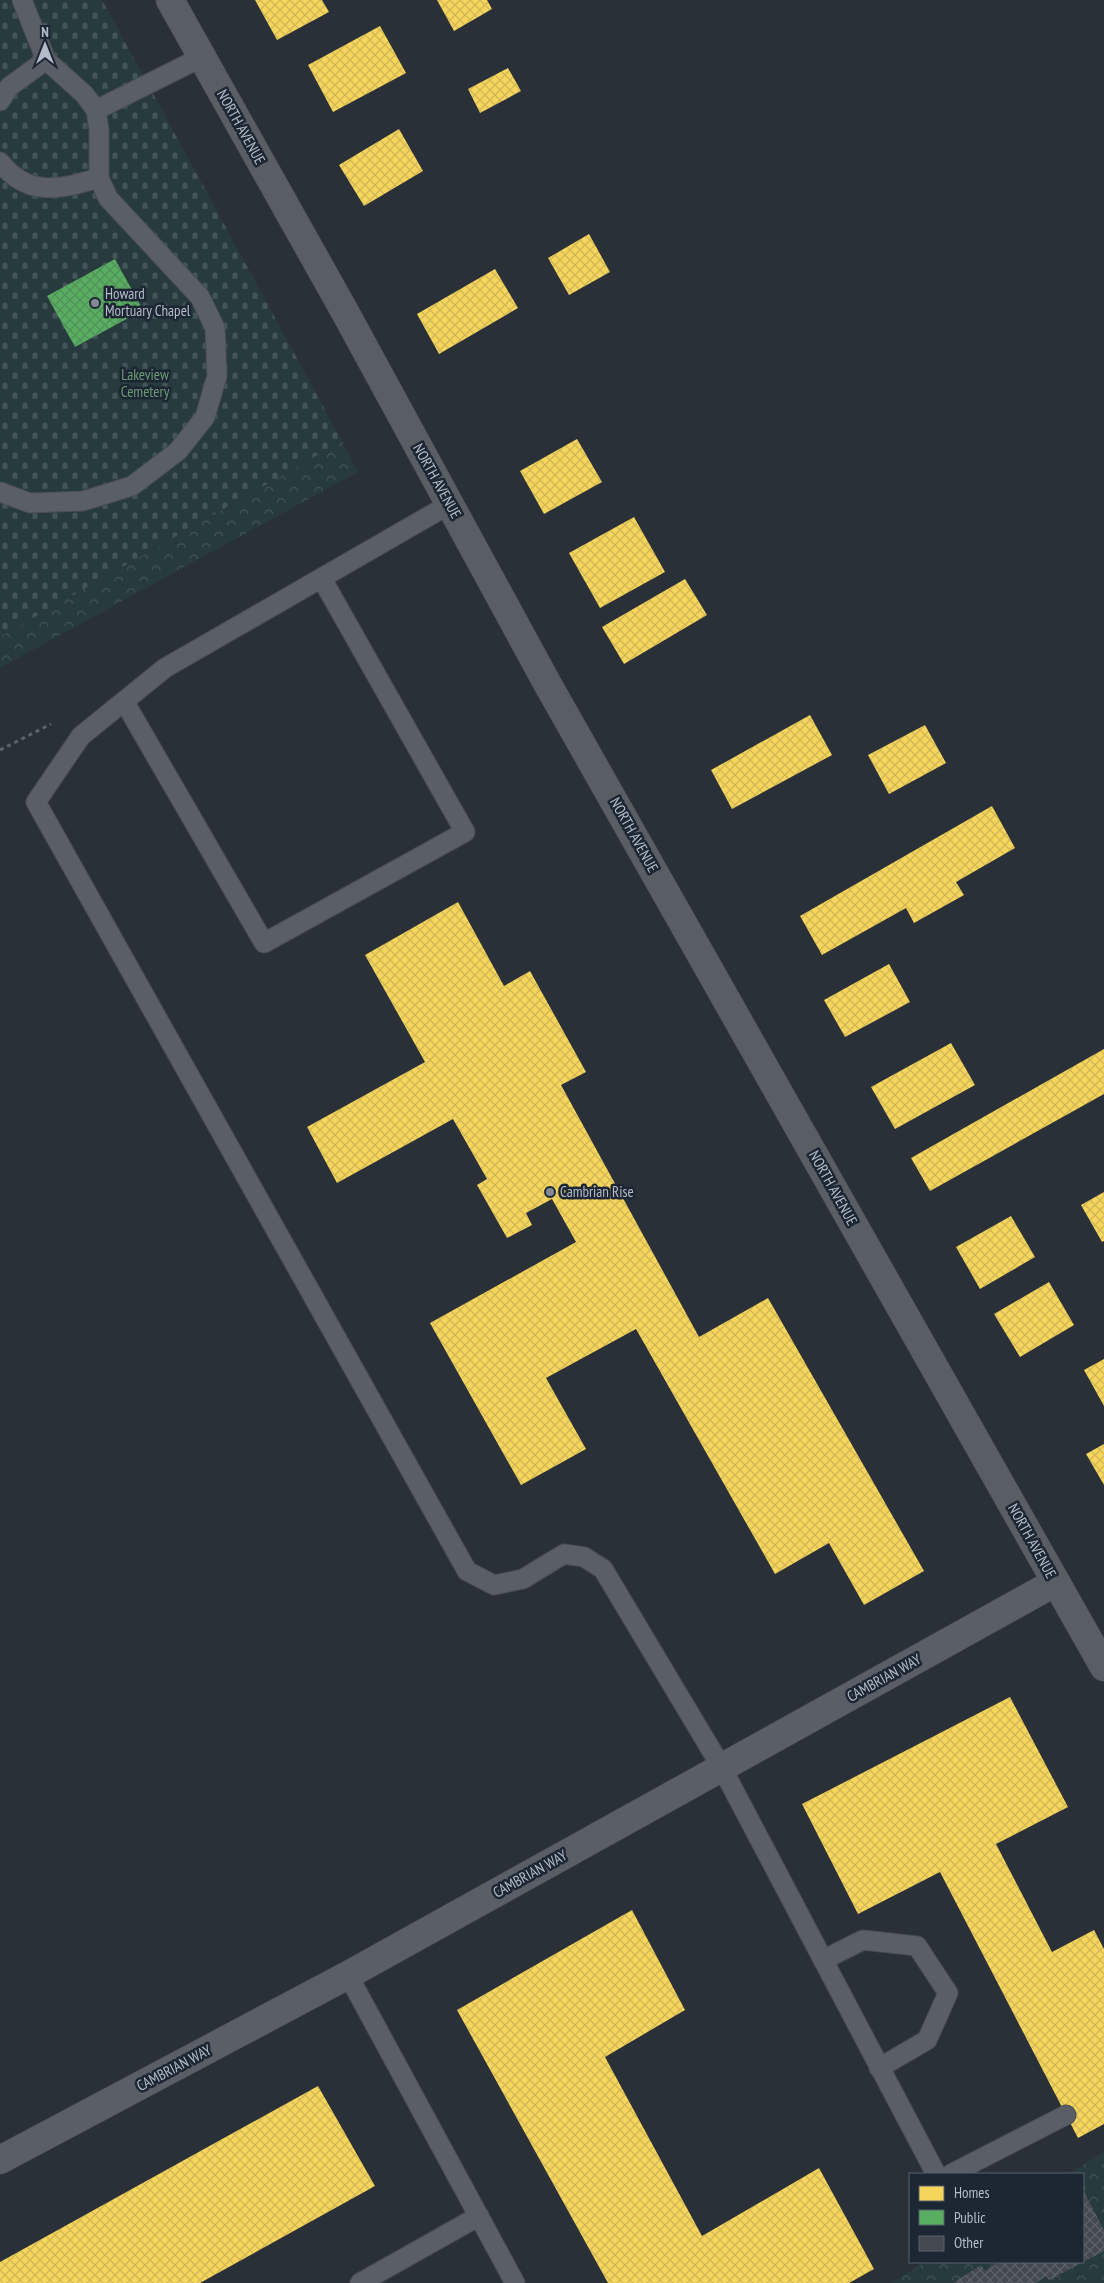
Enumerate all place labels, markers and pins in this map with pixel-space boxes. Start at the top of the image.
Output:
place label: Howard Mortuary Chapel [105,284,191,320]
marker: Howard Mortuary Chapel [89,297,101,309]
place label: Cambrian Rise [560,1182,634,1201]
marker: Cambrian Rise [544,1186,556,1198]

